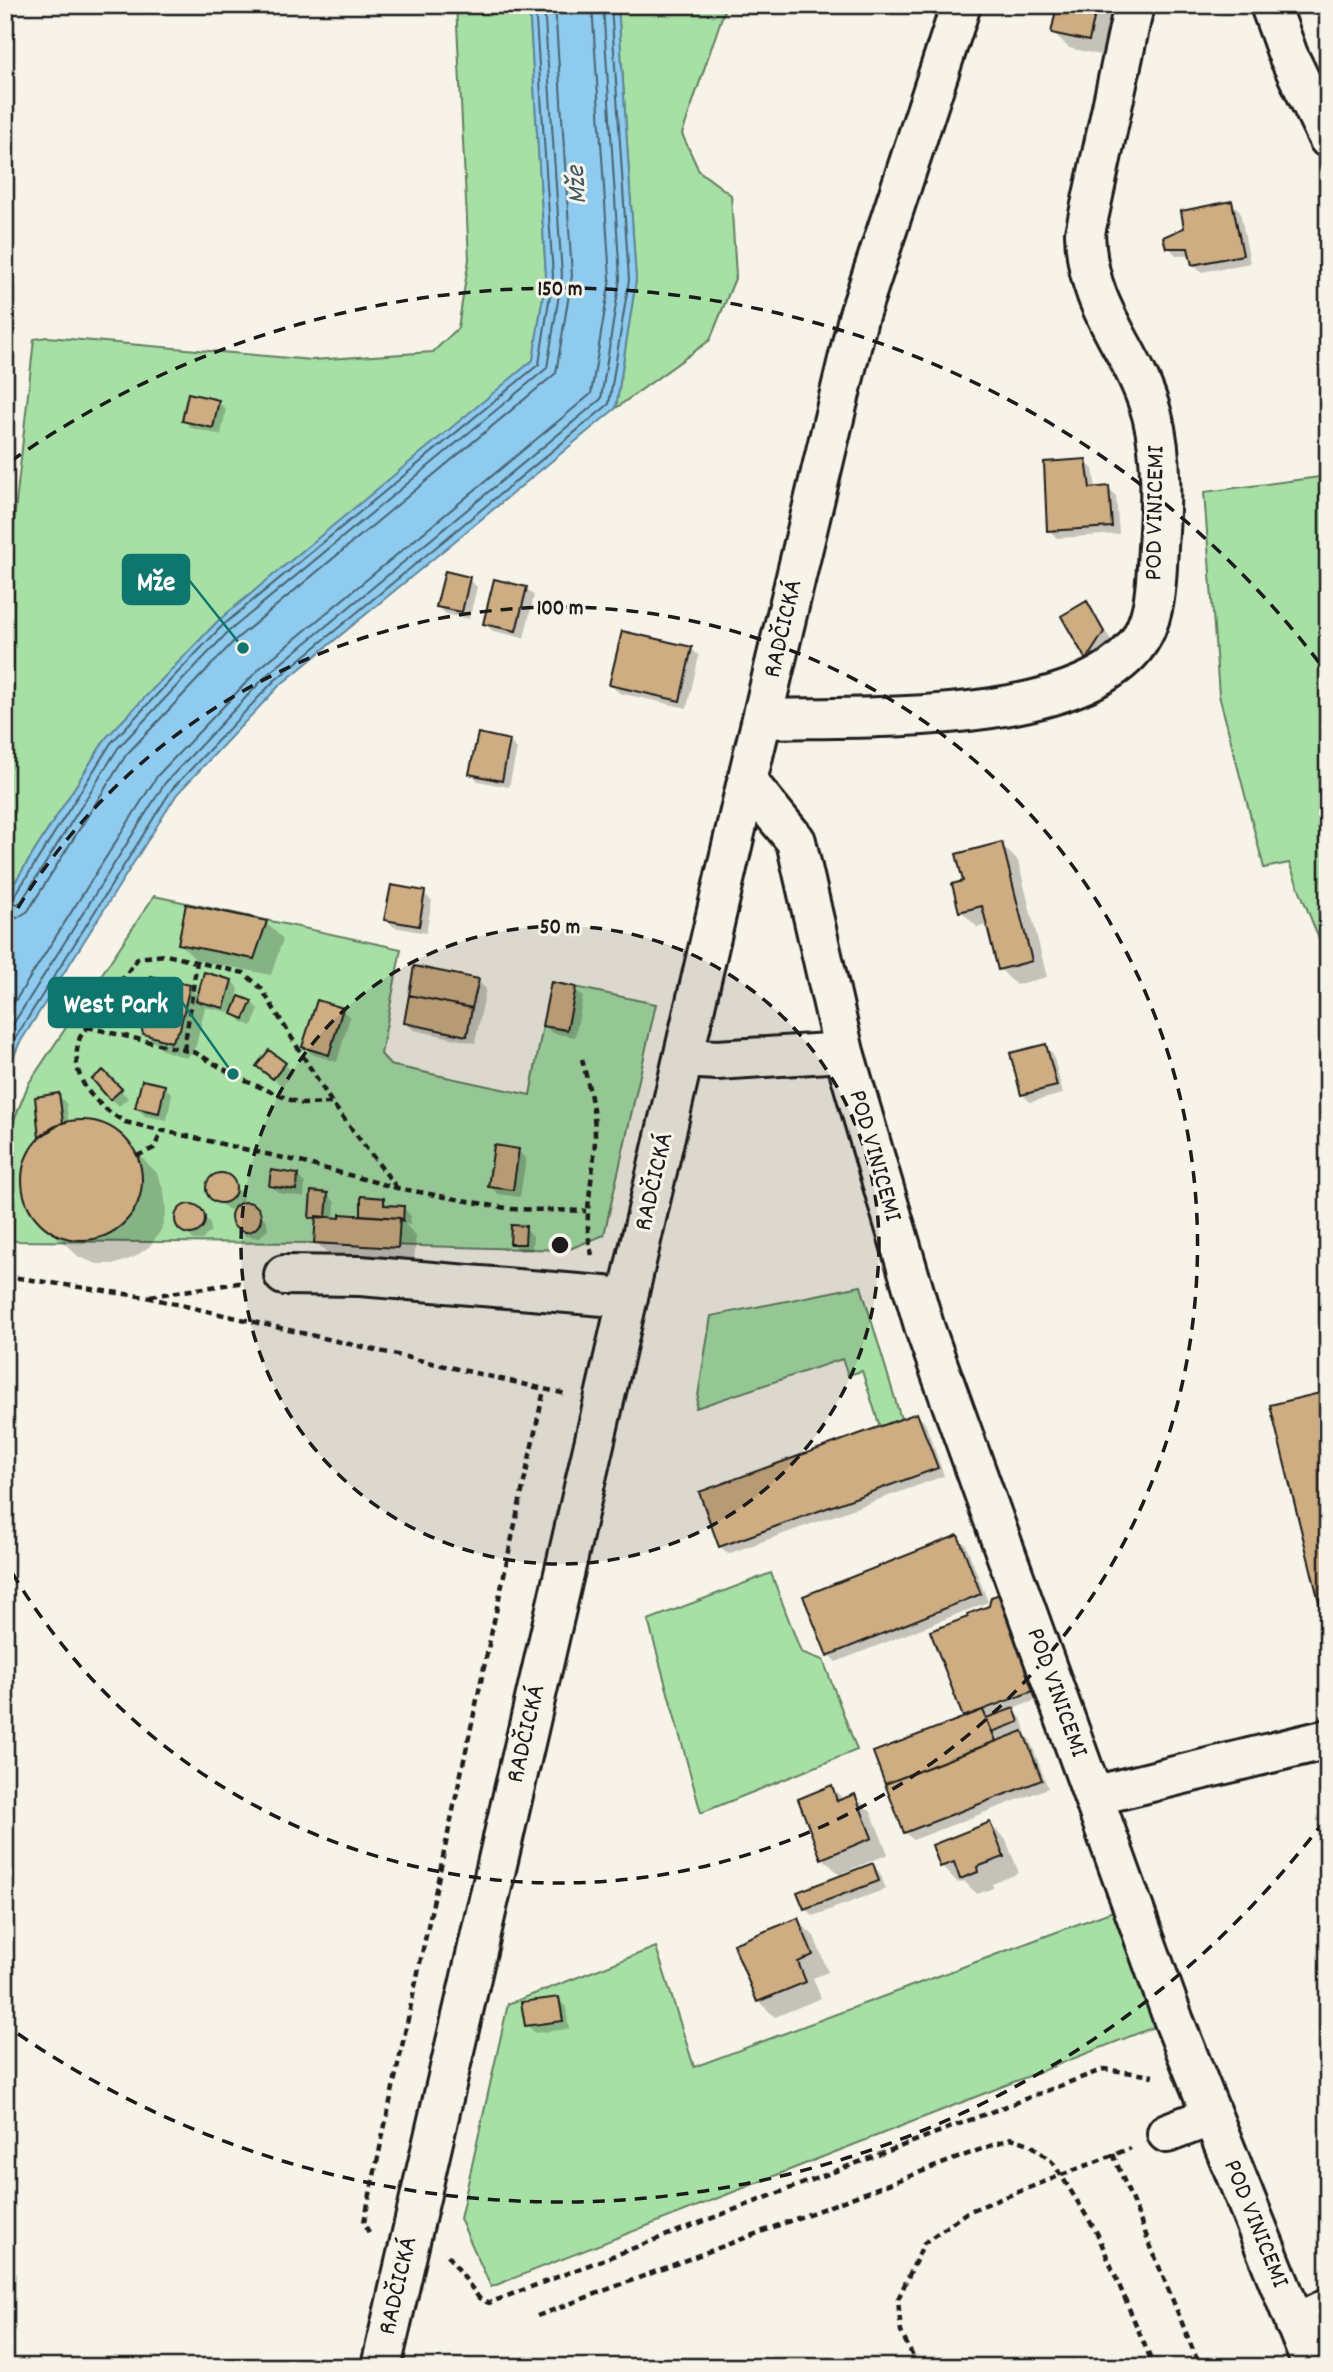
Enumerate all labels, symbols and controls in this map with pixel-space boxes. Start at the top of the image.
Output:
water label: Mže [558,163,600,206]
text: 150 m [537,276,583,306]
street label: POD VINICEMI [1136,445,1176,581]
callout: Mže [123,555,189,604]
text: Mže [137,565,175,605]
street label: RADČICKÁ [755,576,813,682]
text: 100 m [537,595,583,625]
text: 50 m [540,914,580,944]
callout: West Park [49,978,182,1027]
text: West Park [64,987,168,1027]
street label: POD VINICEMI [838,1086,910,1226]
street label: RADČICKÁ [626,1129,684,1235]
centre of rings [548,1233,572,1257]
street label: POD VINICEMI [1015,1623,1097,1763]
street label: RADČICKÁ [498,1681,556,1787]
street label: POD VINICEMI [1212,2154,1298,2294]
street label: RADČICKÁ [370,2233,428,2339]

